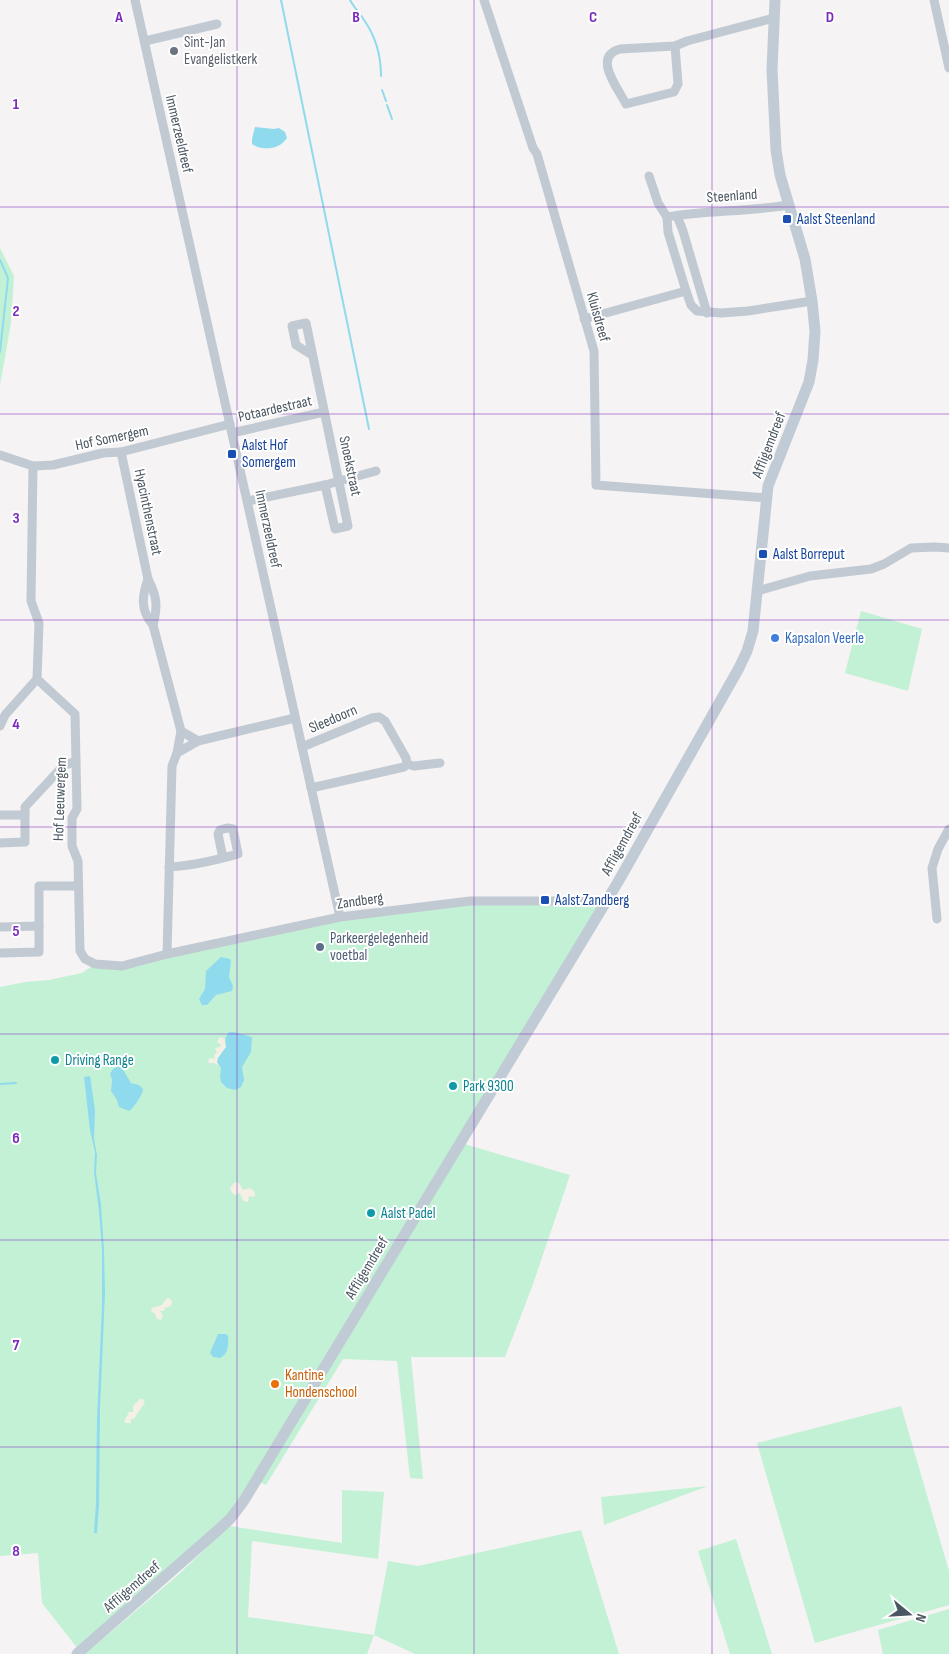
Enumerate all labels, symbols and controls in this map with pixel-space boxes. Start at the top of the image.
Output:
text: A [114,8,123,27]
text: B [352,8,360,27]
text: C [589,8,597,27]
text: D [826,8,834,27]
place label: Sint-Jan Evangelistkerk [184,33,258,69]
marker: Sint-Jan Evangelistkerk [168,45,180,57]
street label: Immerzeeldreef [161,93,197,175]
text: 1 [13,95,20,114]
street label: Steenland [706,185,758,207]
place label: Aalst Steenland [796,210,875,229]
marker: Aalst Steenland [781,213,793,225]
street label: Kluisdreef [582,290,614,345]
text: 2 [12,302,20,321]
street label: Potaardestraat [236,391,314,427]
street label: Affligemdreef [747,409,791,482]
street label: Hof Somergem [74,421,150,455]
street label: Snoekstraat [334,434,366,498]
place label: Aalst Hof Somergem [241,436,296,472]
marker: Aalst Hof Somergem [226,448,238,460]
street label: Hyacinthenstraat [130,467,167,557]
street label: Immerzeeldreef [250,488,286,570]
text: 3 [12,509,20,528]
place label: Aalst Borreput [772,545,845,564]
marker: Aalst Borreput [757,548,769,560]
place label: Kapsalon Veerle [785,629,864,648]
marker: Kapsalon Veerle [769,632,781,644]
street label: Sleedoorn [306,700,360,738]
text: 4 [12,715,20,734]
street label: Hof Leeuwergem [49,757,71,841]
street label: Affligemdreef [596,809,647,880]
street label: Zandberg [336,888,384,914]
place label: Aalst Zandberg [554,891,629,910]
marker: Aalst Zandberg [539,894,551,906]
text: 5 [12,922,20,941]
place label: Parkeergelegenheid voetbal [330,929,428,965]
marker: Parkeergelegenheid voetbal [314,941,326,953]
place label: Driving Range [65,1051,134,1070]
marker: Driving Range [49,1054,61,1066]
place label: Park 9300 [463,1077,514,1096]
marker: Park 9300 [447,1080,459,1092]
text: 6 [12,1129,20,1148]
place label: Aalst Padel [380,1204,436,1223]
marker: Aalst Padel [365,1207,377,1219]
street label: Affligemdreef [341,1233,393,1303]
text: 7 [13,1336,20,1355]
place label: Kantine Hondenschool [285,1366,357,1402]
marker: Kantine Hondenschool [269,1378,281,1390]
text: 8 [12,1542,20,1561]
street label: Affligemdreef [99,1557,165,1618]
north arrow [884,1589,934,1639]
text: N [912,1612,930,1624]

